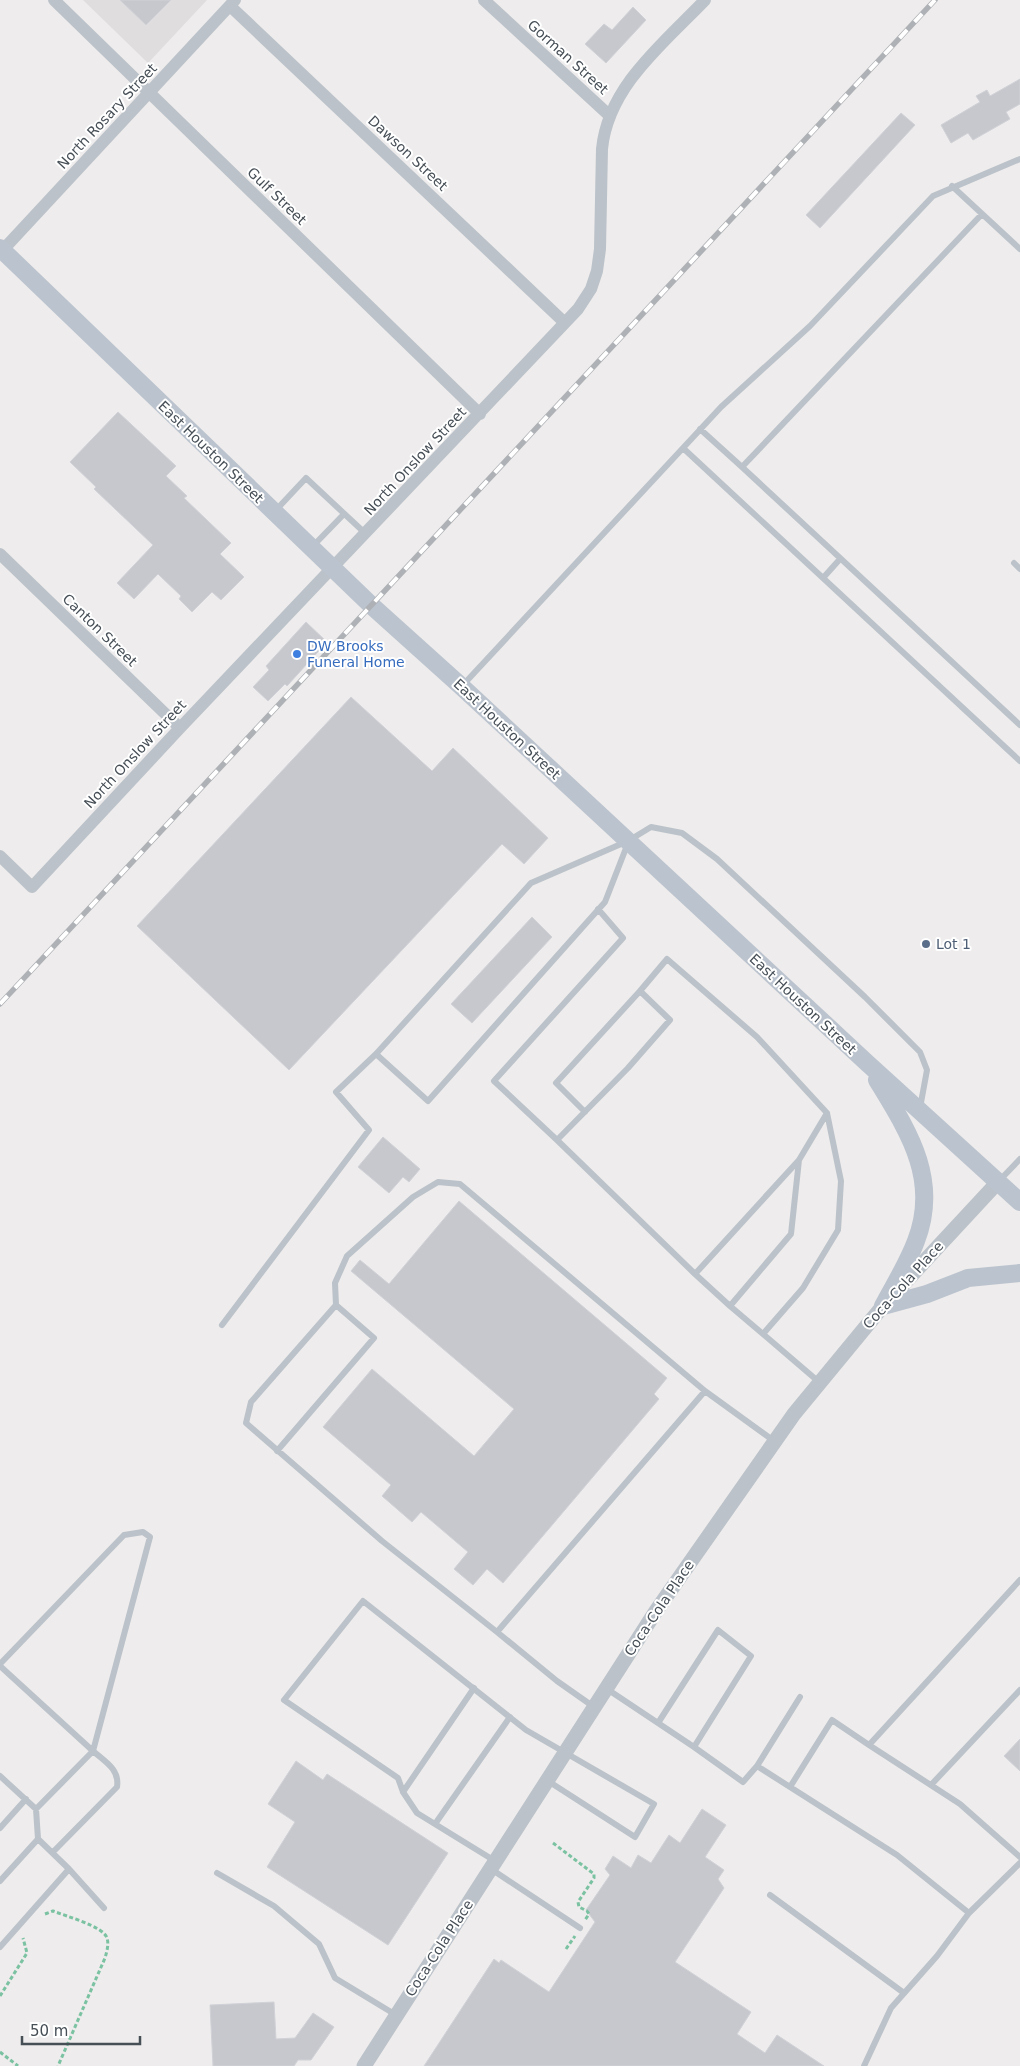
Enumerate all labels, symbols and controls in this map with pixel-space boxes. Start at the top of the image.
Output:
street label: Gorman Street [524,17,612,98]
street label: North Rosary Street [54,60,160,172]
street label: Dawson Street [365,112,451,194]
street label: Gulf Street [244,164,310,228]
street label: East Houston Street [155,398,267,507]
street label: North Onslow Street [361,403,470,518]
street label: Canton Street [59,591,141,670]
place label: DW Brooks Funeral Home [307,638,405,670]
marker: DW Brooks Funeral Home [291,648,303,660]
street label: East Houston Street [450,675,564,783]
street label: North Onslow Street [81,696,190,811]
place label: Lot 1 [936,936,971,952]
marker: Lot 1 [920,938,932,950]
street label: East Houston Street [746,950,860,1058]
street label: Coca-Cola Place [860,1238,946,1332]
street label: Coca-Cola Place [621,1557,697,1659]
street label: Coca-Cola Place [402,1897,476,1999]
scale bar [22,2014,140,2046]
text: 50 m [30,2022,68,2040]

